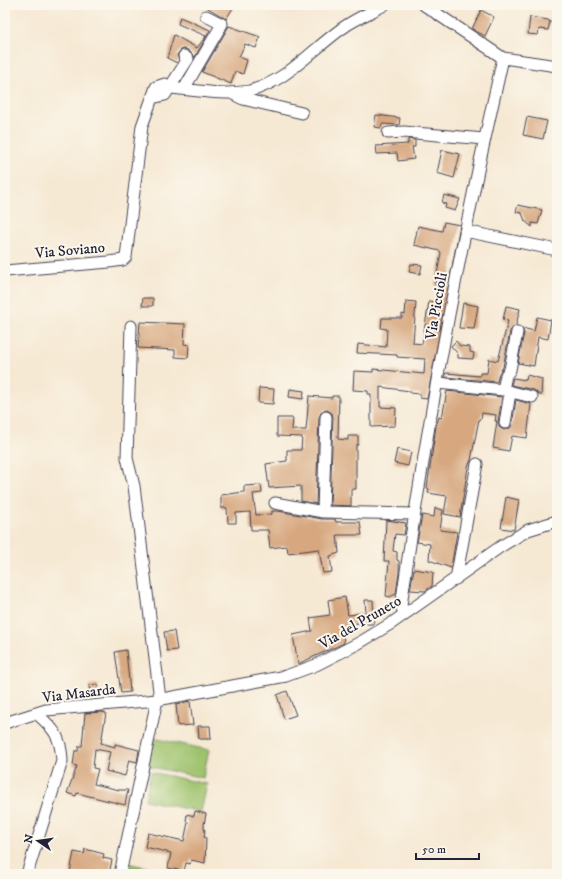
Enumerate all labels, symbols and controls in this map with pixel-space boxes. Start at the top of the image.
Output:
street label: Via Soviano [33,238,106,263]
street label: Via Piccioli [421,271,452,342]
street label: Via del Pruneto [315,591,405,654]
street label: Via Masarda [40,680,117,708]
north arrow [18,821,58,861]
text: N [21,833,37,845]
scale bar [416,835,479,861]
text: 50 m [422,842,446,857]

